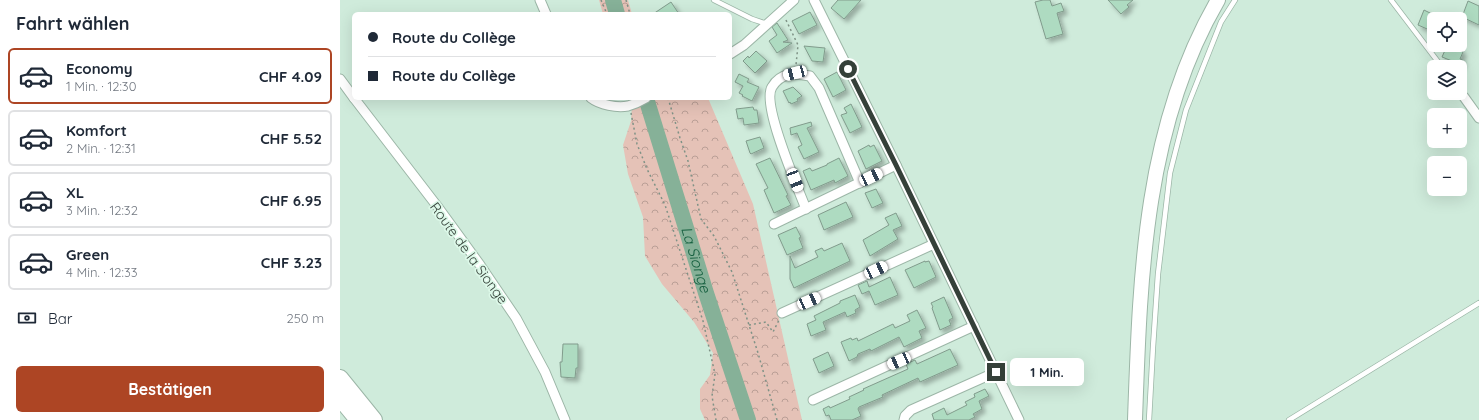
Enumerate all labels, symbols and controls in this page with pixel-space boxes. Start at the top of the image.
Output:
text: Fahrt wählen [16,12,130,35]
map controls [1427,12,1467,196]
button: locate [1427,12,1467,52]
text: Route du Collège [392,28,516,47]
icon: car [18,58,54,94]
text: Economy [66,59,133,78]
route start [839,60,857,78]
button: layers [1427,60,1467,100]
car [782,64,808,82]
text: Route du Collège [392,66,516,85]
text: CHF 4.09 [259,67,322,86]
text: 1 Min. · 12:30 [66,78,136,94]
button: + [1427,108,1467,148]
icon: car [18,120,54,156]
text: Komfort [66,121,127,140]
text: CHF 5.52 [260,129,322,148]
text: 2 Min. · 12:31 [66,140,136,156]
button: − [1427,156,1467,196]
car [858,166,884,188]
car [785,167,805,193]
icon: car [18,182,54,218]
text: XL [66,183,84,202]
text: CHF 6.95 [260,191,322,210]
street label: Route de la Sionge [426,198,512,308]
text: 3 Min. · 12:32 [66,202,138,218]
water label: La Sionge [677,224,715,295]
icon: car [18,244,54,280]
text: Green [66,245,109,264]
text: CHF 3.23 [261,253,322,272]
car [863,259,889,281]
text: 4 Min. · 12:33 [66,264,138,280]
car [796,291,822,311]
icon: cash [16,307,38,329]
text: Bar [48,309,73,328]
text: 250 m [287,310,324,326]
car [886,351,912,371]
callout: 1 Min. [1010,358,1084,386]
route end [987,363,1005,381]
text: 1 Min. [1030,364,1064,380]
button: Bestätigen [16,366,324,412]

